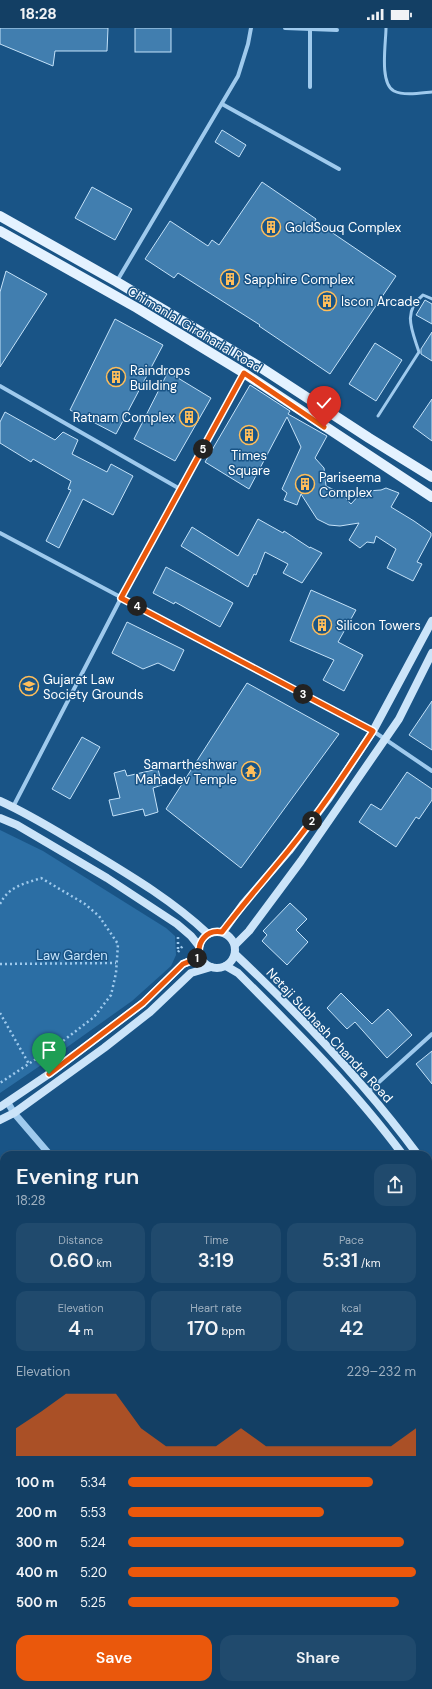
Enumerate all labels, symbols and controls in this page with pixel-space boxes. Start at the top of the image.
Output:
text: 18:28 [20,4,57,24]
building icon: GoldSouq Complex [260,216,282,238]
place label: GoldSouq Complex [285,219,402,236]
building icon: Sapphire Complex [219,268,241,290]
place label: Sapphire Complex [244,271,355,288]
street label: Chimanlal Girdharlal Road [124,282,265,376]
building icon: Iscon Arcade [316,290,338,312]
place label: Iscon Arcade [341,293,420,310]
place label: Raindrops Building [130,362,190,394]
building icon: Raindrops Building [105,366,127,388]
pin [307,386,341,427]
icon: check [313,392,335,414]
building icon: Ratnam Complex [178,406,200,428]
place label: Ratnam Complex [73,409,176,426]
building icon: Times Square [238,424,260,446]
pin: 5 [193,439,213,459]
text: 5 [200,442,206,456]
place label: Times Square [228,447,270,479]
place label: Pariseema Complex [319,469,381,501]
building icon: Pariseema Complex [294,473,316,495]
pin: 4 [127,596,147,616]
text: 4 [133,599,141,613]
building icon: Silicon Towers [311,614,333,636]
place label: Silicon Towers [336,617,421,634]
place label: Gujarat Law Society Grounds [43,671,143,703]
school or university icon: Gujarat Law Society Grounds [18,675,40,697]
pin: 3 [293,684,313,704]
text: 3 [300,687,306,701]
place label: Samartheshwar Mahadev Temple [135,756,237,788]
temple icon: Samartheshwar Mahadev Temple [240,760,262,782]
pin: 2 [302,811,322,831]
text: 2 [309,814,315,828]
park label: Law Garden [36,947,108,964]
pin: 1 [187,948,207,968]
text: 1 [195,951,199,965]
street label: Netaji Subhash Chandra Road [263,964,397,1106]
pin [32,1033,66,1074]
icon: arrive [38,1039,60,1061]
text: Evening run [16,1162,139,1191]
button: share [374,1164,416,1206]
text: 18:28 [16,1192,46,1209]
text: Distance [58,1233,103,1247]
text: Time [204,1233,228,1247]
text: Pace [339,1233,364,1247]
text: 0.60 [50,1247,93,1273]
text: 3:19 [198,1247,234,1273]
text: 5:31 [322,1247,358,1273]
text: km [93,1256,112,1270]
text: /km [358,1256,381,1270]
text: Elevation [58,1301,104,1315]
text: Heart rate [190,1301,242,1315]
text: kcal [341,1301,361,1315]
text: 4 [68,1315,81,1341]
text: 170 [187,1315,218,1341]
text: 42 [339,1315,363,1341]
text: m [81,1324,93,1338]
text: bpm [218,1324,245,1338]
text: Elevation [16,1363,70,1380]
text: 229–232 m [347,1363,416,1380]
text: 100 m [16,1474,54,1491]
text: 5:34 [80,1474,106,1491]
text: 200 m [16,1504,57,1521]
text: 5:53 [80,1504,106,1521]
text: 300 m [16,1534,57,1551]
text: 5:24 [80,1534,106,1551]
text: 400 m [16,1564,58,1581]
text: 5:20 [80,1564,107,1581]
text: 500 m [16,1594,58,1611]
text: 5:25 [80,1594,106,1611]
button: Save [16,1635,212,1681]
button: Share [220,1635,416,1681]

